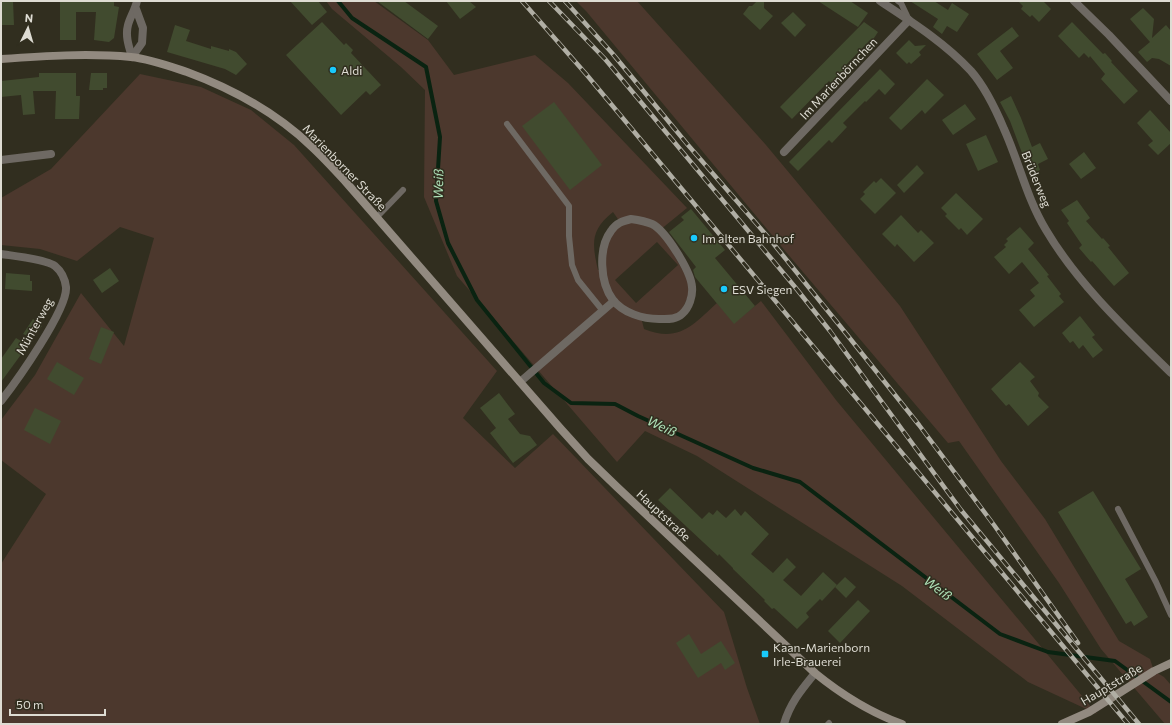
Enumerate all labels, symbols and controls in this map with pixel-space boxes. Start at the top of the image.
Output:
north arrow [8,8,48,48]
text: N [24,11,34,24]
street label: Im Marienbörnchen [796,34,880,122]
place label: Aldi [341,63,362,77]
marker: Aldi [328,65,338,75]
street label: Marienborner Straße [300,121,390,213]
street label: Brüderweg [1019,149,1055,210]
water label: Weiß [430,168,446,199]
place label: Im alten Bahnhof [702,231,795,245]
marker: Im alten Bahnhof [689,233,699,243]
place label: ESV Siegen [732,282,793,296]
marker: ESV Siegen [719,284,729,294]
street label: Münterweg [13,295,56,357]
water label: Weiß [645,412,679,440]
street label: Hauptstraße [634,486,694,544]
water label: Weiß [921,572,955,604]
place label: Kaan-Marienborn Irle-Brauerei [773,640,870,668]
marker: Kaan-Marienborn Irle-Brauerei [760,649,770,659]
street label: Hauptstraße [1078,660,1144,708]
scale bar [10,691,105,717]
text: 50 m [16,697,44,711]

